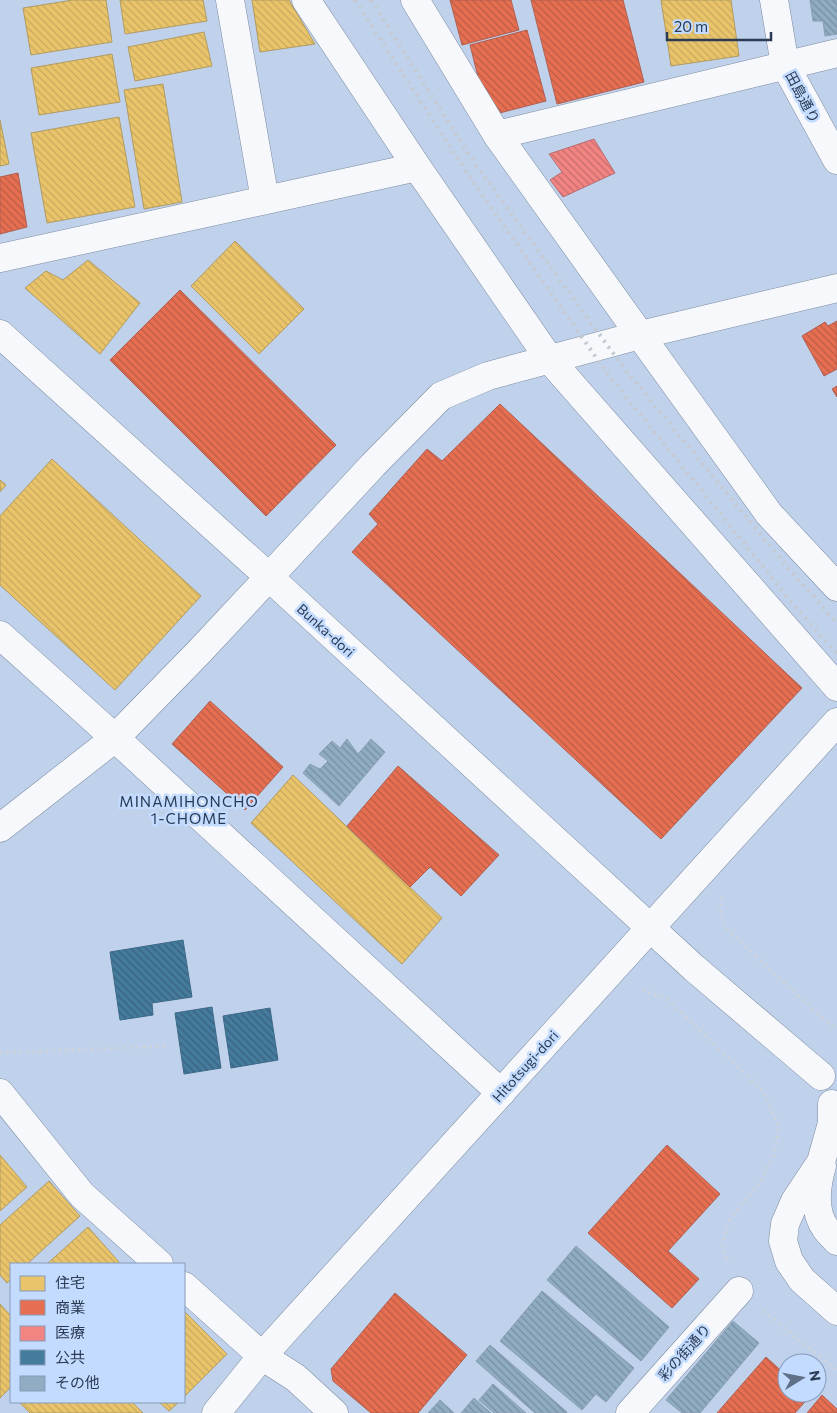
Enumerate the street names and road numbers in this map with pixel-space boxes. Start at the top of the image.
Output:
street label: 田島通り [782,68,824,126]
street label: Bunka-dori [294,600,358,660]
street label: Hitotsugi-dori [488,1027,562,1105]
street label: 彩の街通り [654,1320,714,1384]

